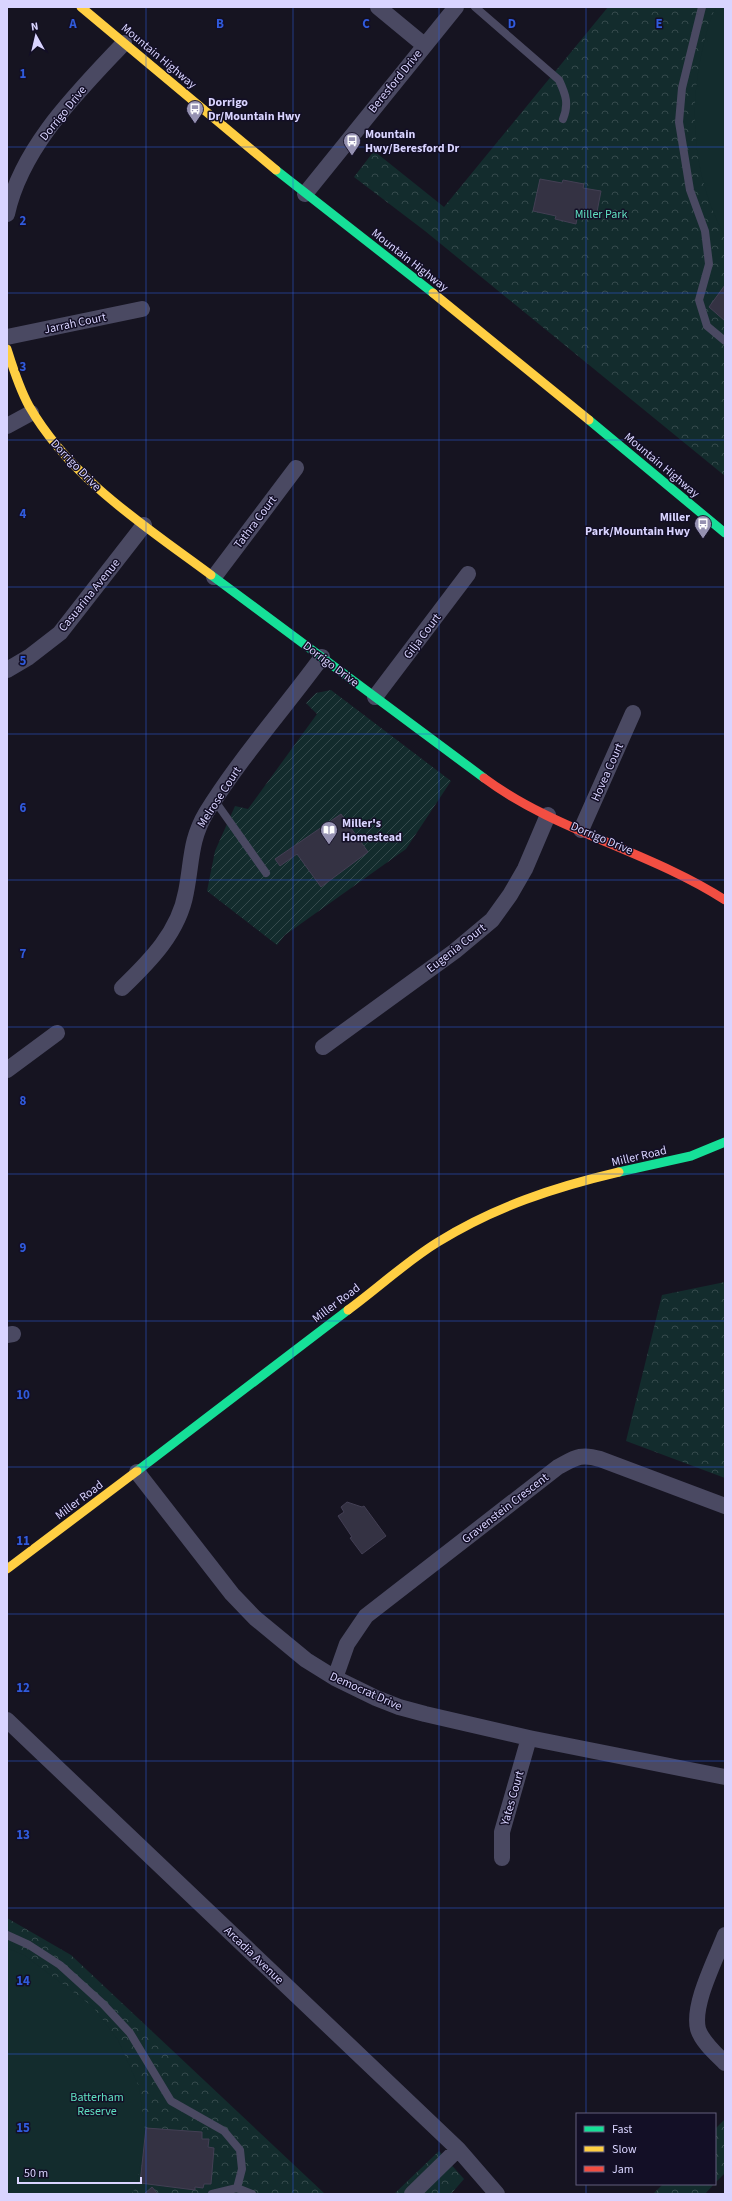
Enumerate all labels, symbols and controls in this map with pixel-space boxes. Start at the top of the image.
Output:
text: A [68,15,77,33]
text: B [216,15,224,33]
text: C [362,15,370,33]
text: D [508,15,516,33]
text: E [655,15,663,33]
north arrow [16,16,56,56]
text: N [30,19,39,35]
street label: Mountain Highway [117,20,200,93]
street label: Beresford Drive [365,46,426,117]
text: 1 [20,65,27,83]
street label: Dorrigo Drive [36,82,91,144]
place label: Dorrigo Dr/Mountain Hwy [208,94,301,125]
bus stop icon: Dorrigo Dr/Mountain Hwy [185,99,205,124]
place label: Mountain Hwy/Beresford Dr [365,126,460,157]
bus stop icon: Mountain Hwy/Beresford Dr [342,131,362,156]
park label: Miller Park [575,206,627,223]
text: 2 [20,212,27,230]
street label: Mountain Highway [368,225,452,296]
street label: Jarrah Court [43,309,108,338]
text: 3 [20,358,27,376]
street label: Mountain Highway [620,429,703,502]
street label: Dorrigo Drive [47,436,105,495]
street label: Tathra Court [230,492,281,552]
text: 4 [20,505,27,523]
place label: Miller Park/Mountain Hwy [585,509,691,540]
bus stop icon: Miller Park/Mountain Hwy [693,514,713,539]
street label: Casuarina Avenue [55,555,124,635]
street label: Gilja Court [400,610,445,663]
street label: Dorrigo Drive [299,638,362,691]
text: 5 [20,652,27,670]
street label: Hovea Court [587,740,628,804]
street label: Melrose Court [193,763,246,831]
text: 6 [20,799,27,817]
place label: Miller's Homestead [342,815,402,846]
street label: Dorrigo Drive [568,818,636,859]
library icon: Miller's Homestead [319,820,339,845]
street label: Eugenia Court [423,920,489,977]
text: 7 [20,945,27,963]
text: 8 [20,1092,27,1110]
street label: Miller Road [610,1142,668,1171]
text: 9 [20,1239,27,1257]
street label: Miller Road [309,1280,364,1327]
text: 10 [16,1386,30,1404]
street label: Gravenstein Crescent [458,1469,552,1548]
street label: Miller Road [52,1477,107,1524]
text: 11 [16,1532,30,1550]
street label: Democrat Drive [327,1668,405,1715]
text: 12 [16,1679,30,1697]
street label: Yates Court [496,1769,528,1828]
text: 13 [16,1826,30,1844]
street label: Arcadia Avenue [220,1922,287,1988]
text: 14 [16,1972,30,1990]
park label: Batterham Reserve [70,2089,124,2120]
legend [576,2113,716,2185]
text: 15 [16,2119,30,2137]
text: Fast [612,2121,632,2138]
text: Slow [612,2141,637,2158]
scale bar [18,2159,141,2185]
text: Jam [612,2161,634,2178]
text: 50 m [24,2165,48,2182]

